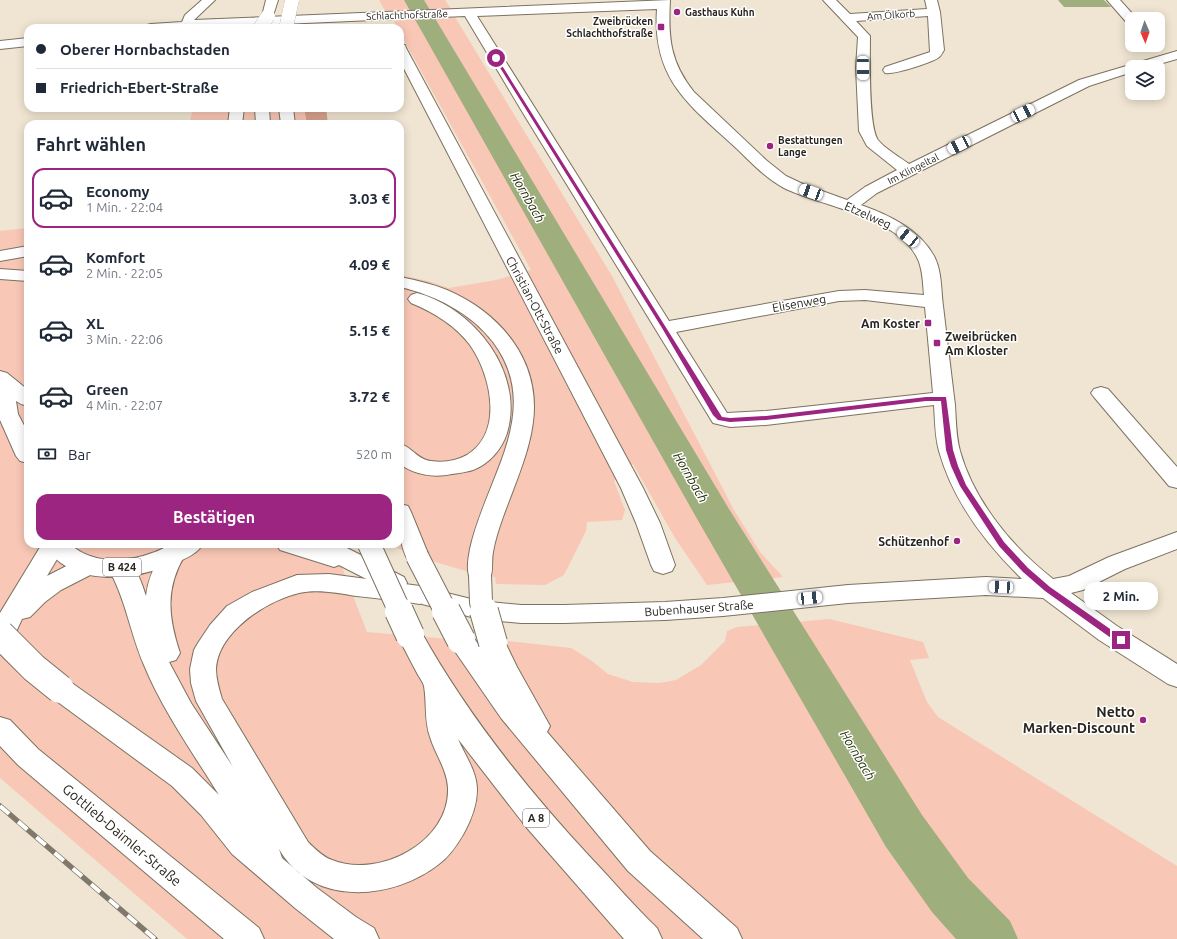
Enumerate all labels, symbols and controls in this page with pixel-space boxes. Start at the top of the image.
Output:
marker: Gasthaus Kuhn [672,7,682,17]
place label: Gasthaus Kuhn [685,7,755,18]
street label: Schlachthofstraße [366,8,448,22]
street label: Am Ölkorb [867,8,916,22]
north arrow [1125,12,1165,52]
map controls [1125,12,1165,100]
place label: Zweibrücken Schlachthofstraße [566,16,653,39]
marker: Zweibrücken Schlachthofstraße [656,22,666,32]
text: Oberer Hornbachstaden [60,41,230,58]
route start [487,49,505,67]
car [857,56,869,80]
button: layers [1125,60,1165,100]
text: Friedrich-Ebert-Straße [60,79,219,96]
car [1010,102,1036,124]
text: Fahrt wählen [36,134,146,154]
car [946,134,972,156]
place label: Bestattungen Lange [778,135,843,158]
marker: Bestattungen Lange [765,141,775,151]
street label: Im Klingeltal [886,151,941,187]
water label: Hornbach [508,170,548,224]
icon: car [38,180,74,216]
car [798,182,824,202]
text: Economy [86,183,150,200]
text: 3.03 € [349,190,390,207]
street label: Etzelweg [843,199,893,231]
text: 1 Min. · 22:04 [86,200,163,214]
car [895,225,921,249]
icon: car [38,246,74,282]
text: Komfort [86,249,145,266]
street label: Christian-Ott-Straße [504,254,566,356]
text: 4.09 € [349,256,390,273]
text: 2 Min. · 22:05 [86,266,163,280]
street label: Elisenweg [771,292,827,314]
icon: car [38,312,74,348]
text: XL [86,315,104,332]
place label: Am Koster [861,317,920,330]
marker: Am Koster [923,318,933,328]
text: 5.15 € [349,322,390,339]
place label: Zweibrücken Am Kloster [945,330,1017,357]
text: 3 Min. · 22:06 [86,332,163,346]
marker: Zweibrücken Am Kloster [932,338,942,348]
icon: car [38,378,74,414]
text: Green [86,381,128,398]
text: 3.72 € [349,388,390,405]
text: 4 Min. · 22:07 [86,398,163,412]
icon: cash [36,443,58,465]
text: Bar [68,446,91,463]
text: 520 m [356,447,392,461]
water label: Hornbach [671,450,711,504]
button: Bestätigen [36,494,392,540]
place label: Schützenhof [878,535,950,548]
marker: Schützenhof [952,536,962,546]
road number: B 424 [103,558,141,576]
car [989,580,1013,594]
callout: 2 Min. [1084,582,1158,610]
text: 2 Min. [1103,589,1139,603]
car [797,591,823,605]
street label: Bubenhauser Straße [644,598,754,618]
route end [1112,631,1130,649]
place label: Netto Marken-Discount [1023,704,1135,736]
marker: Netto Marken-Discount [1138,715,1148,725]
water label: Hornbach [838,728,878,782]
street label: Gottlieb-Daimler-Straße [59,781,185,889]
road number: A 8 [523,809,549,827]

